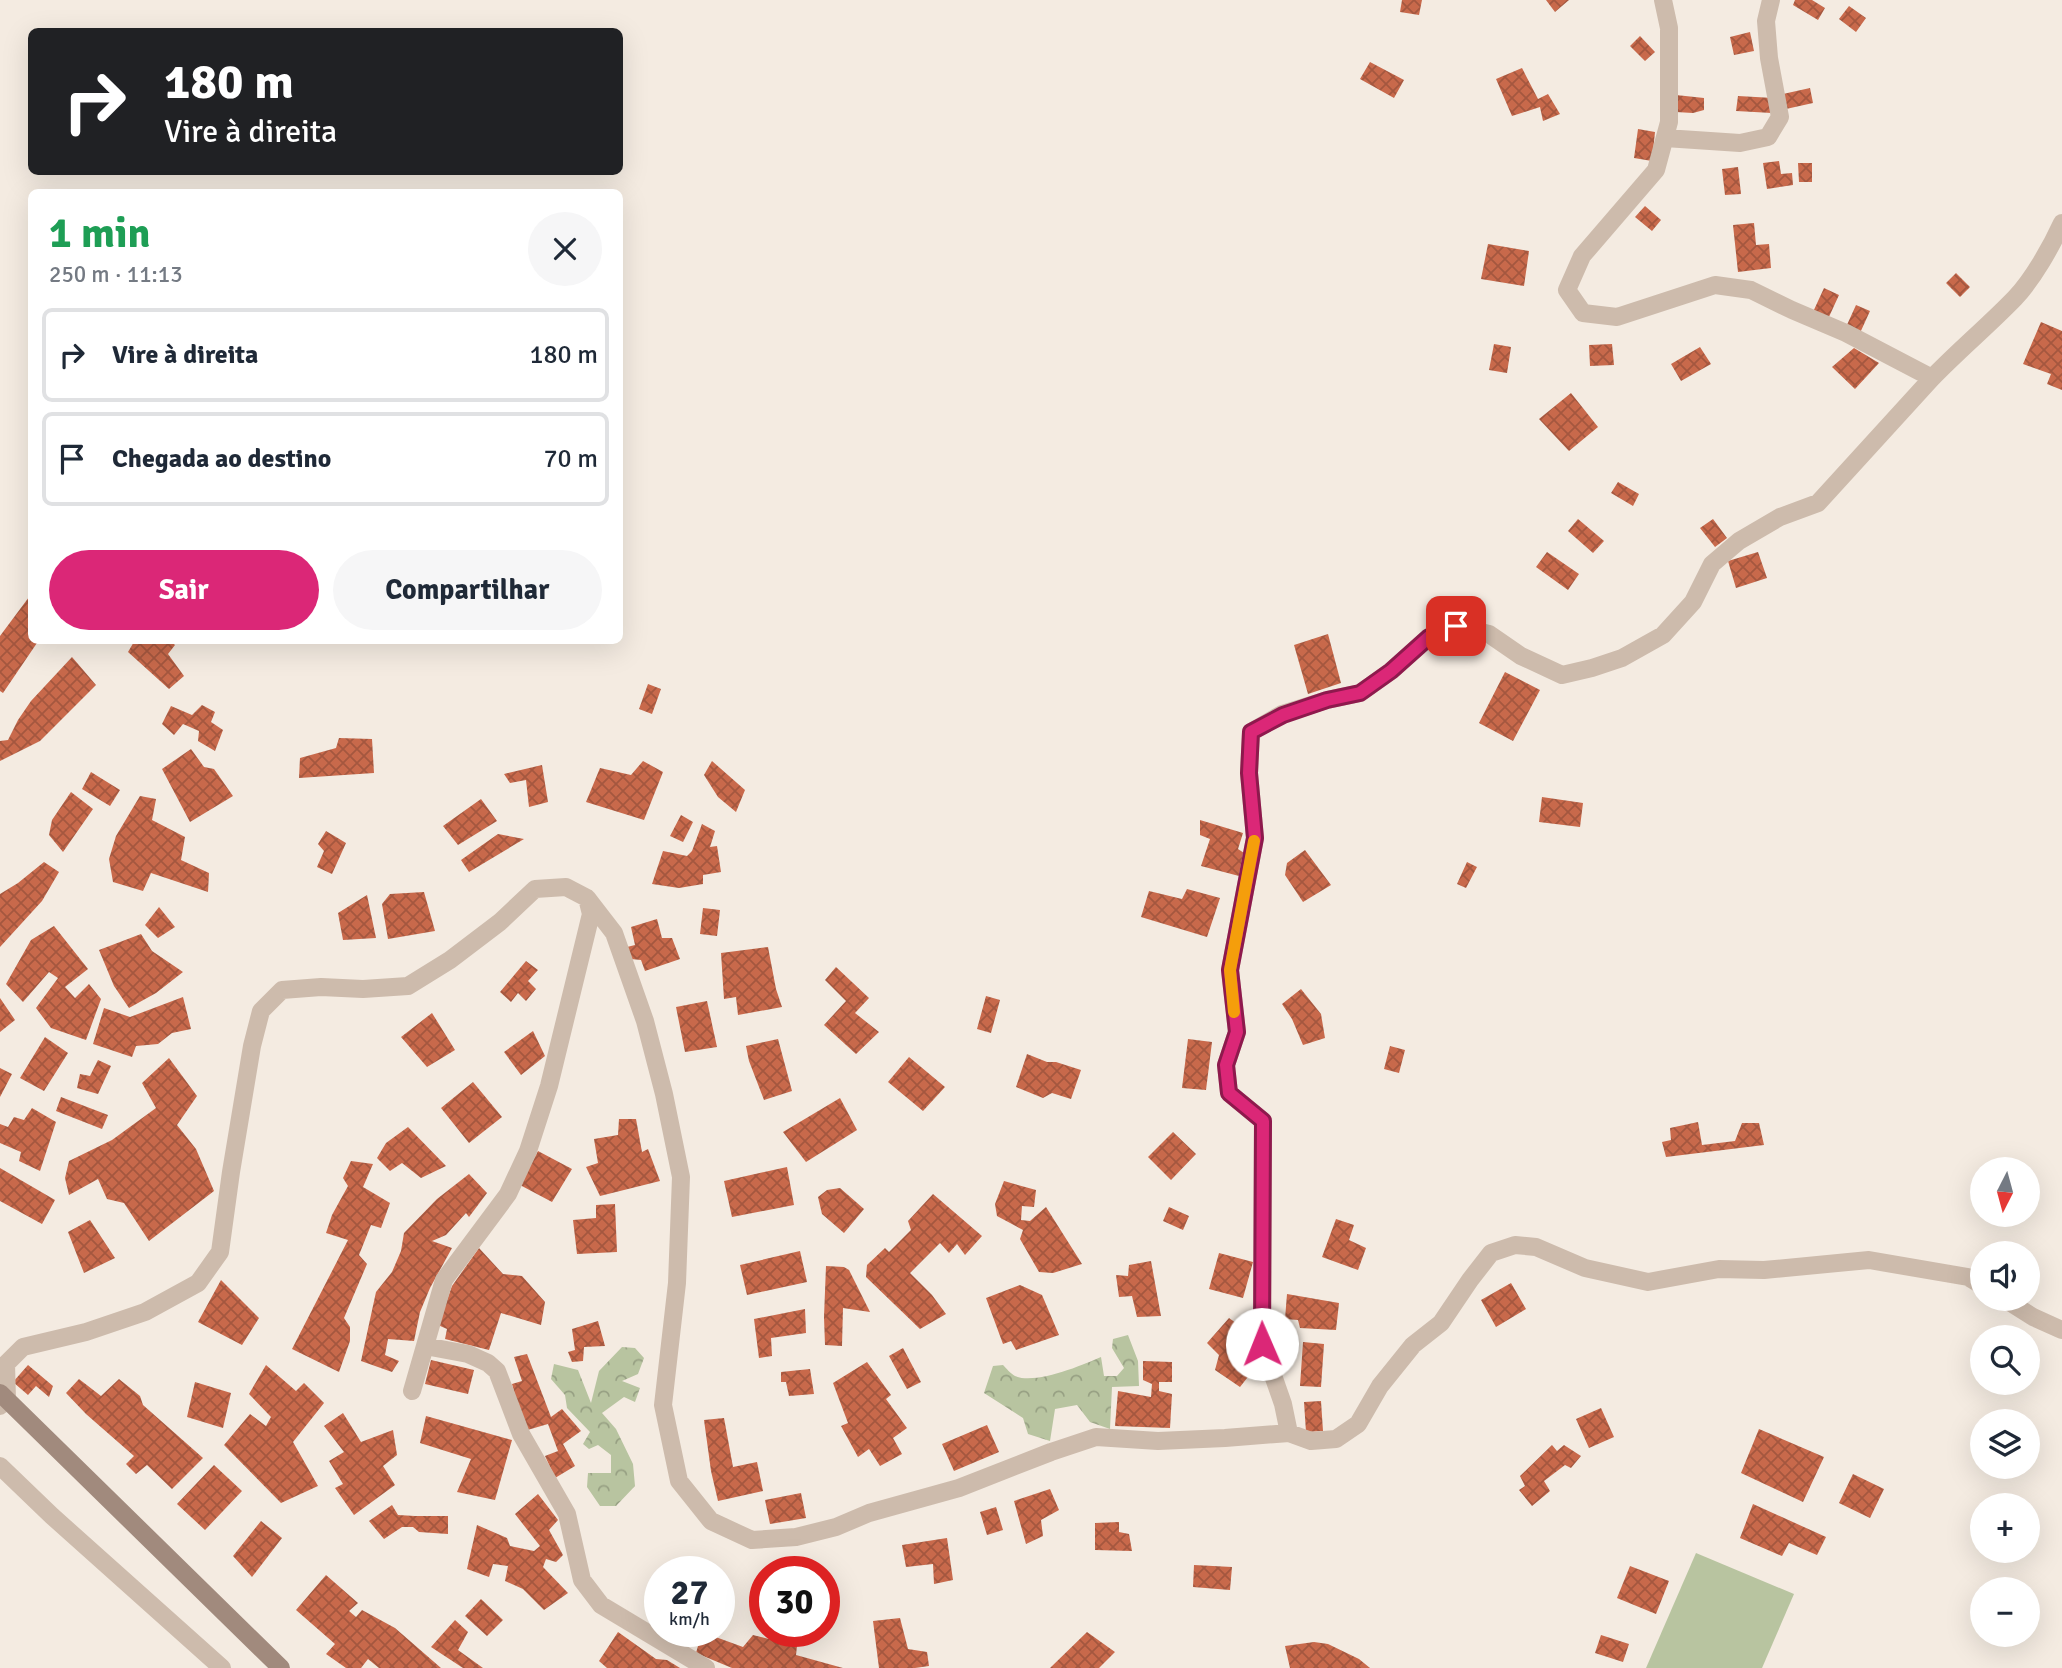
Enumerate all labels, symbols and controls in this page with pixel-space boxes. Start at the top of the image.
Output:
text: 180 m [164,52,294,112]
icon: right [49,56,140,147]
text: Vire à direita [164,112,337,151]
text: 1 min [49,208,150,259]
button: close [528,212,602,286]
text: 250 m · 11:13 [49,260,183,289]
icon: right [53,336,91,374]
text: Vire à direita [112,339,258,371]
text: 180 m [529,339,598,371]
icon: arrive [53,440,91,478]
text: Chegada ao destino [112,443,331,475]
text: 70 m [543,443,598,475]
button: Sair [49,550,319,630]
button: Compartilhar [333,550,602,630]
pin [1426,596,1486,656]
icon: arrive [1437,607,1475,645]
north arrow [1970,1157,2040,1227]
map controls [1970,1157,2040,1647]
button: sound [1970,1241,2040,1311]
position arrow [1225,1307,1299,1381]
button: search [1970,1325,2040,1395]
button: layers [1970,1409,2040,1479]
button: + [1970,1493,2040,1563]
speed limit sign: 30 [749,1556,840,1647]
text: 27 [671,1571,708,1614]
button: − [1970,1577,2040,1647]
text: km/h [669,1608,710,1630]

